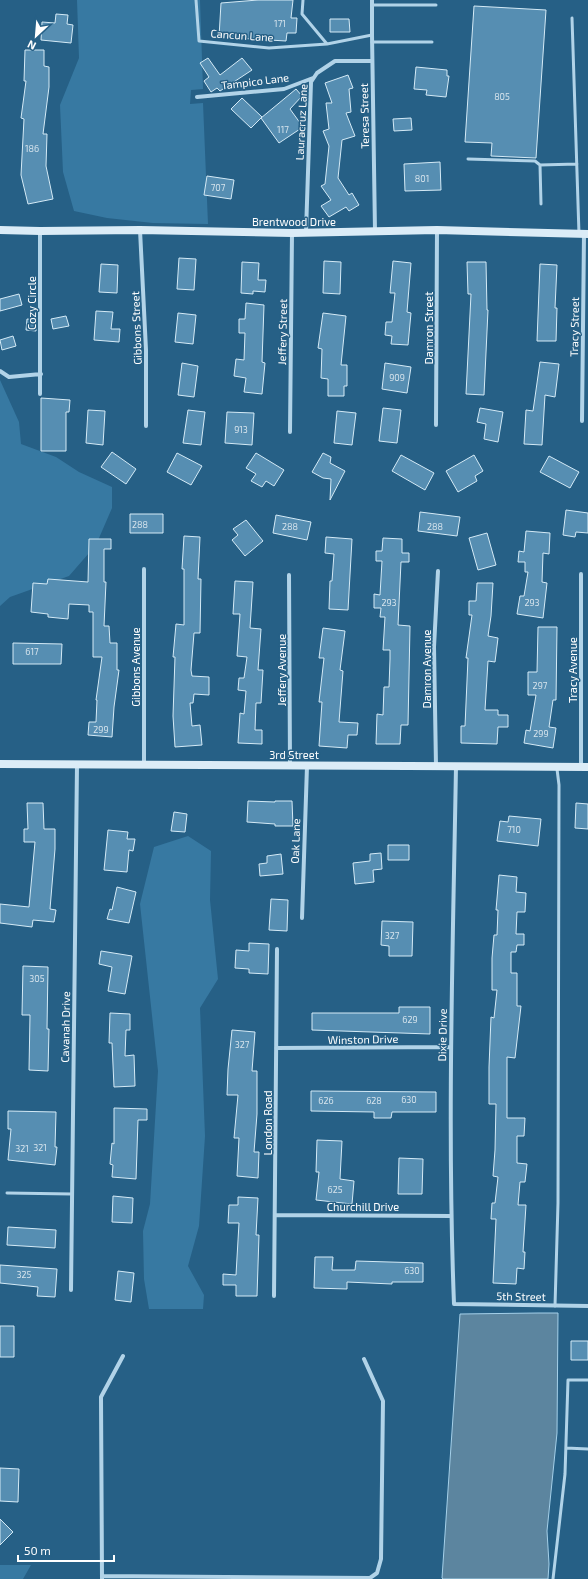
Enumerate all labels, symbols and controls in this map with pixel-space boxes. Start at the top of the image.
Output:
north arrow [16,16,56,56]
house number: 171 [274,18,286,29]
street label: Cancun Lane [210,26,274,44]
text: N [25,38,38,53]
street label: Tampico Lane [220,70,290,92]
street label: Lauracruz Lane [293,83,309,161]
street label: Teresa Street [357,83,371,149]
house number: 805 [494,91,510,102]
house number: 117 [277,124,289,135]
house number: 186 [25,143,39,154]
house number: 801 [415,173,429,184]
house number: 707 [211,182,226,193]
street label: Brentwood Drive [252,215,336,228]
street label: Cozy Circle [25,276,38,330]
street label: Gibbons Street [128,291,144,365]
street label: Damron Street [422,292,435,364]
street label: Tracy Street [567,297,581,357]
street label: Jeffery Street [275,299,289,365]
house number: 909 [389,372,405,383]
house number: 913 [234,424,248,435]
house number: 288 [132,519,148,530]
house number: 288 [282,521,298,532]
house number: 288 [427,521,443,532]
house number: 293 [381,597,397,608]
house number: 293 [524,597,540,608]
street label: Gibbons Avenue [129,627,142,707]
street label: Damron Avenue [420,629,433,708]
street label: Jeffery Avenue [275,634,288,706]
street label: Tracy Avenue [566,637,579,703]
house number: 617 [25,646,39,657]
house number: 297 [533,680,548,691]
house number: 299 [93,724,109,735]
house number: 299 [533,728,549,739]
street label: 3rd Street [269,748,319,761]
street label: Oak Lane [288,818,302,864]
house number: 710 [507,824,521,835]
house number: 327 [385,930,400,941]
house number: 305 [29,973,45,984]
street label: Cavanah Drive [58,991,72,1063]
street label: Dixie Drive [435,1008,449,1062]
house number: 629 [402,1014,418,1025]
street label: Winston Drive [328,1032,398,1046]
house number: 327 [235,1039,250,1050]
street label: London Road [261,1091,274,1156]
house number: 630 [401,1094,417,1105]
house number: 626 [318,1095,334,1106]
house number: 628 [366,1095,382,1106]
house number: 321 [33,1142,47,1153]
house number: 321 [15,1143,29,1154]
house number: 625 [327,1184,343,1195]
street label: Churchill Drive [327,1200,399,1213]
house number: 630 [404,1265,420,1276]
house number: 325 [17,1269,32,1280]
street label: 5th Street [496,1289,546,1303]
scale bar [18,1537,114,1563]
text: 50 m [24,1543,51,1557]

